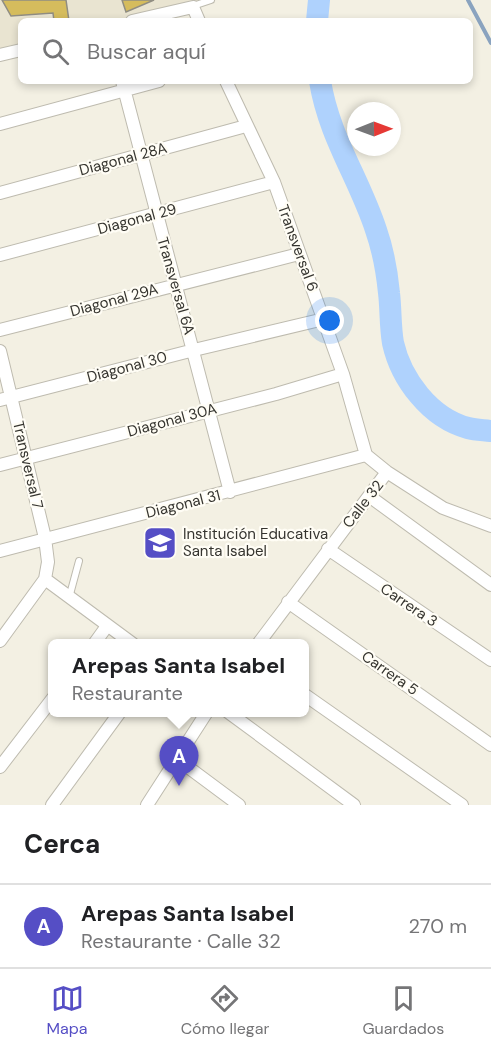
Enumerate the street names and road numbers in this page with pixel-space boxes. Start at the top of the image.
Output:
street label: Diagonal 28A [77,138,169,180]
street label: Diagonal 29 [95,199,179,239]
street label: Transversal 6 [273,202,323,294]
street label: Transversal 6A [153,235,199,337]
street label: Diagonal 29A [68,279,160,321]
street label: Diagonal 30 [85,347,169,387]
street label: Diagonal 30A [125,398,219,442]
street label: Transversal 7 [8,419,48,511]
street label: Calle 32 [338,476,388,532]
street label: Diagonal 31 [143,485,223,523]
street label: Carrera 3 [377,579,441,631]
street label: Carrera 5 [358,646,422,700]

